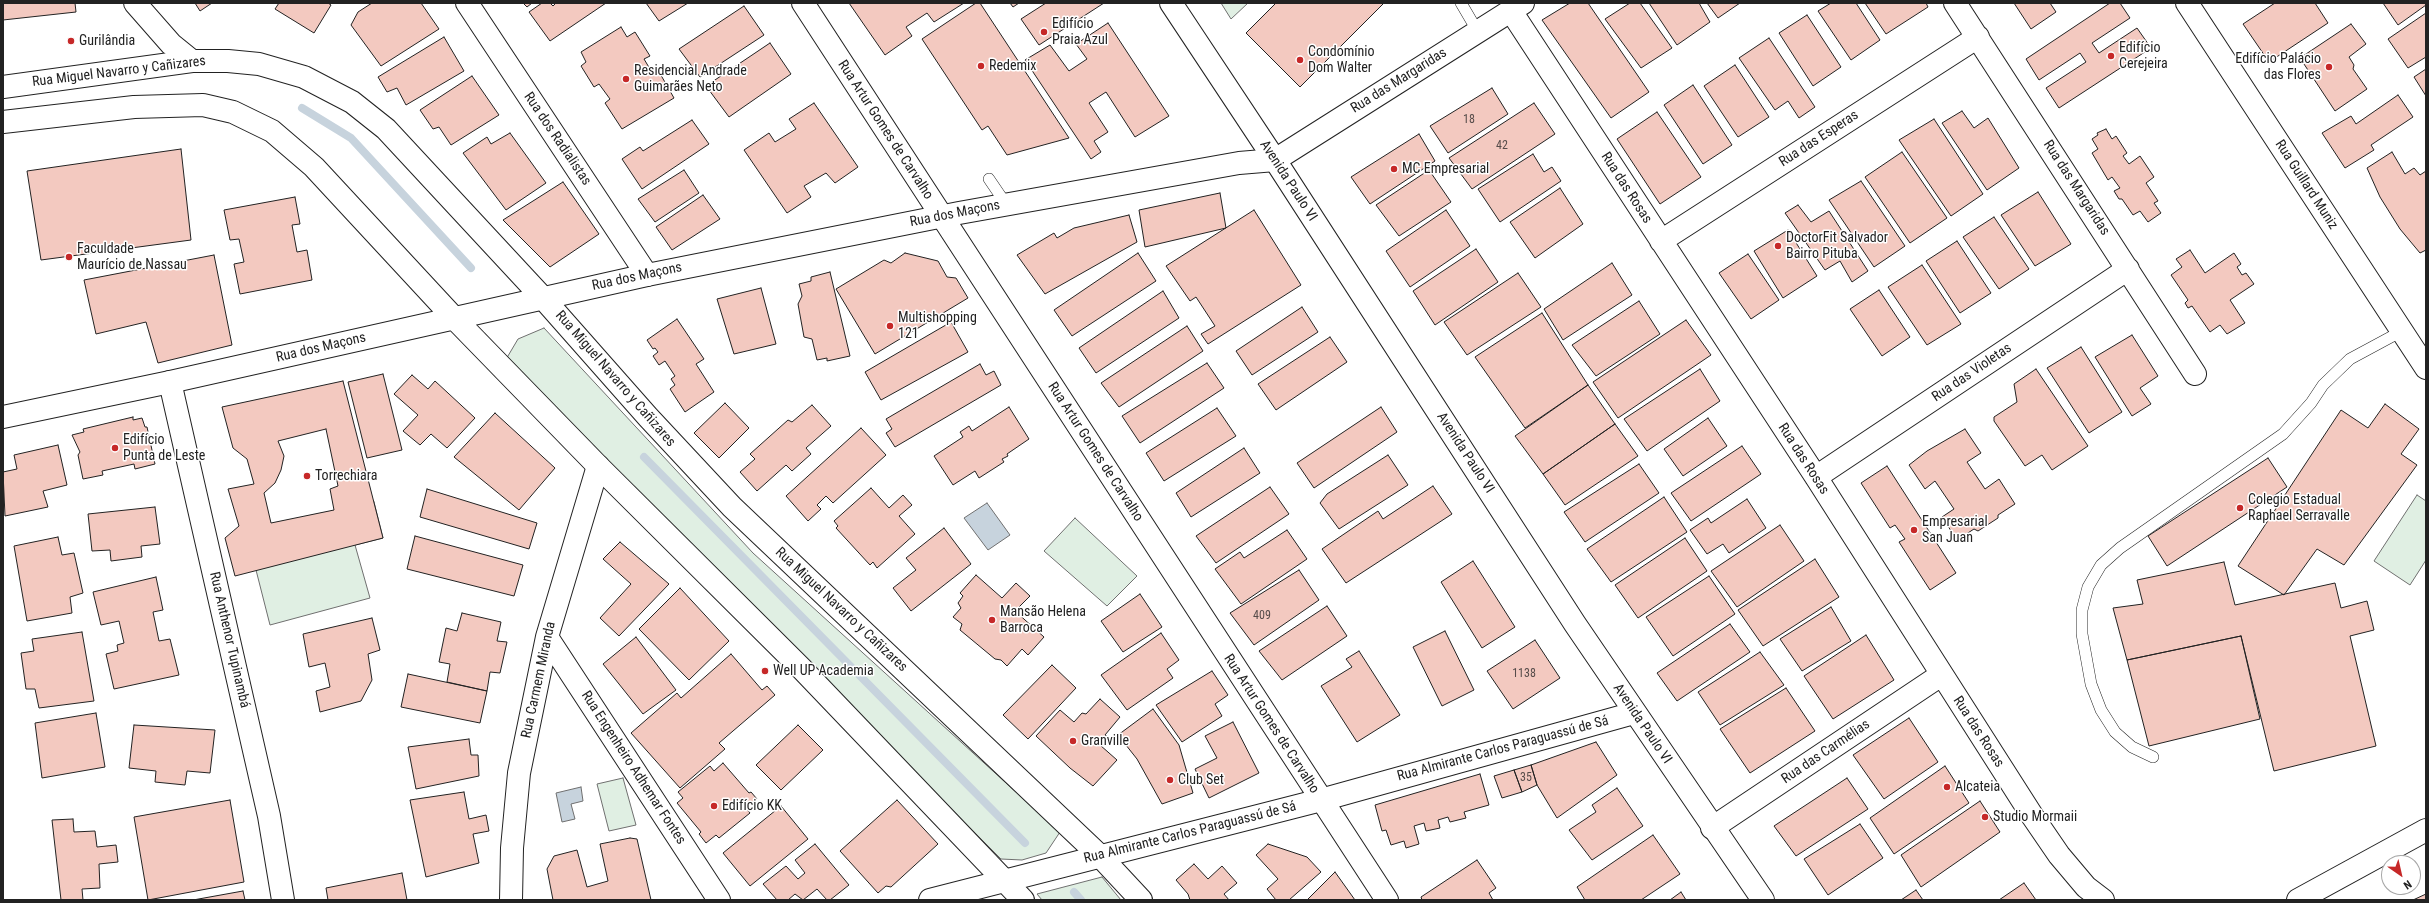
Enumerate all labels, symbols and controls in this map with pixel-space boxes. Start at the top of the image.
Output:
place label: Edifício Praia Azul [1052,16,1108,48]
marker: Edifício Praia Azul [1039,27,1049,37]
place label: Gurilândia [79,33,135,49]
marker: Gurilândia [66,36,76,46]
place label: Edifício Cerejeira [2119,40,2168,72]
place label: Condomínio Dom Walter [1308,44,1375,76]
street label: Rua das Margaridas [1348,45,1450,117]
marker: Edifício Cerejeira [2106,51,2116,61]
place label: Edifício Palácio das Flores [2235,51,2321,84]
street label: Rua Miguel Navarro y Cañizares [31,53,207,91]
marker: Condomínio Dom Walter [1295,55,1305,65]
street label: Rua Artur Gomes de Carvalho [834,57,936,203]
place label: Redemix [989,58,1036,74]
marker: Redemix [976,61,986,71]
marker: Edifício Palácio das Flores [2324,62,2334,72]
place label: Residencial Andrade Guimarães Neto [634,63,747,96]
marker: Residencial Andrade Guimarães Neto [621,74,631,84]
street label: Rua dos Radialistas [520,89,594,189]
street label: Rua das Esperas [1776,107,1862,171]
house number: 18 [1463,113,1475,127]
street label: Avenida Paulo VI [1256,137,1320,225]
street label: Rua das Margaridas [2039,137,2113,239]
street label: Rua Guillard Muniz [2271,137,2341,233]
house number: 42 [1496,139,1508,153]
street label: Rua das Rosas [1597,149,1655,227]
place label: MC Empresarial [1402,161,1489,177]
marker: MC Empresarial [1389,164,1399,174]
street label: Rua dos Maçons [908,197,1002,231]
place label: DoctorFit Salvador Bairro Pituba [1786,230,1888,262]
place label: Faculdade Maurício de Nassau [77,241,187,274]
marker: DoctorFit Salvador Bairro Pituba [1773,241,1783,251]
marker: Faculdade Maurício de Nassau [64,252,74,262]
street label: Rua dos Maçons [590,259,684,295]
street label: Rua Miguel Navarro y Cañizares [551,308,679,450]
place label: Multishopping 121 [898,310,977,342]
marker: Multishopping 121 [885,321,895,331]
street label: Rua dos Maçons [274,330,368,366]
street label: Rua das Violetas [1929,340,2015,406]
street label: Rua Artur Gomes de Carvalho [1044,379,1146,525]
street label: Avenida Paulo VI [1433,409,1497,497]
street label: Rua das Rosas [1774,420,1832,498]
place label: Edifício Punta de Leste [123,432,205,464]
marker: Edifício Punta de Leste [110,443,120,453]
place label: Torrechiara [315,468,377,484]
marker: Torrechiara [302,471,312,481]
place label: Colegio Estadual Raphael Serravalle [2248,492,2350,524]
marker: Colegio Estadual Raphael Serravalle [2235,503,2245,513]
place label: Empresarial San Juan [1922,514,1988,546]
marker: Empresarial San Juan [1909,525,1919,535]
street label: Rua Miguel Navarro y Cañizares [771,544,911,676]
street label: Rua Anthenor Tupinambá [205,570,253,710]
place label: Mansão Helena Barroca [1000,604,1086,636]
house number: 409 [1253,609,1271,623]
marker: Mansão Helena Barroca [987,615,997,625]
street label: Rua Carmem Miranda [518,620,560,740]
street label: Rua Artur Gomes de Carvalho [1220,651,1322,797]
place label: Well UP Academia [773,663,874,679]
marker: Well UP Academia [760,666,770,676]
house number: 1138 [1512,667,1536,681]
street label: Avenida Paulo VI [1609,681,1675,767]
street label: Rua Engenheiro Adhemar Fontes [577,688,689,848]
street label: Rua das Rosas [1949,693,2007,771]
street label: Rua Almirante Carlos Paraguassú de Sá [1395,713,1611,785]
street label: Rua das Carmélias [1779,716,1873,788]
place label: Granville [1081,733,1129,749]
marker: Granville [1068,736,1078,746]
house number: 35 [1520,771,1532,785]
place label: Club Set [1178,772,1224,788]
marker: Club Set [1165,775,1175,785]
place label: Alcateia [1955,779,2000,795]
marker: Alcateia [1942,782,1952,792]
place label: Edifício KK [722,798,782,814]
street label: Rua Almirante Carlos Paraguassú de Sá [1082,798,1298,868]
marker: Edifício KK [709,801,719,811]
place label: Studio Mormaii [1993,809,2077,825]
marker: Studio Mormaii [1980,812,1990,822]
north arrow [2381,855,2421,895]
text: N [2401,877,2414,892]

